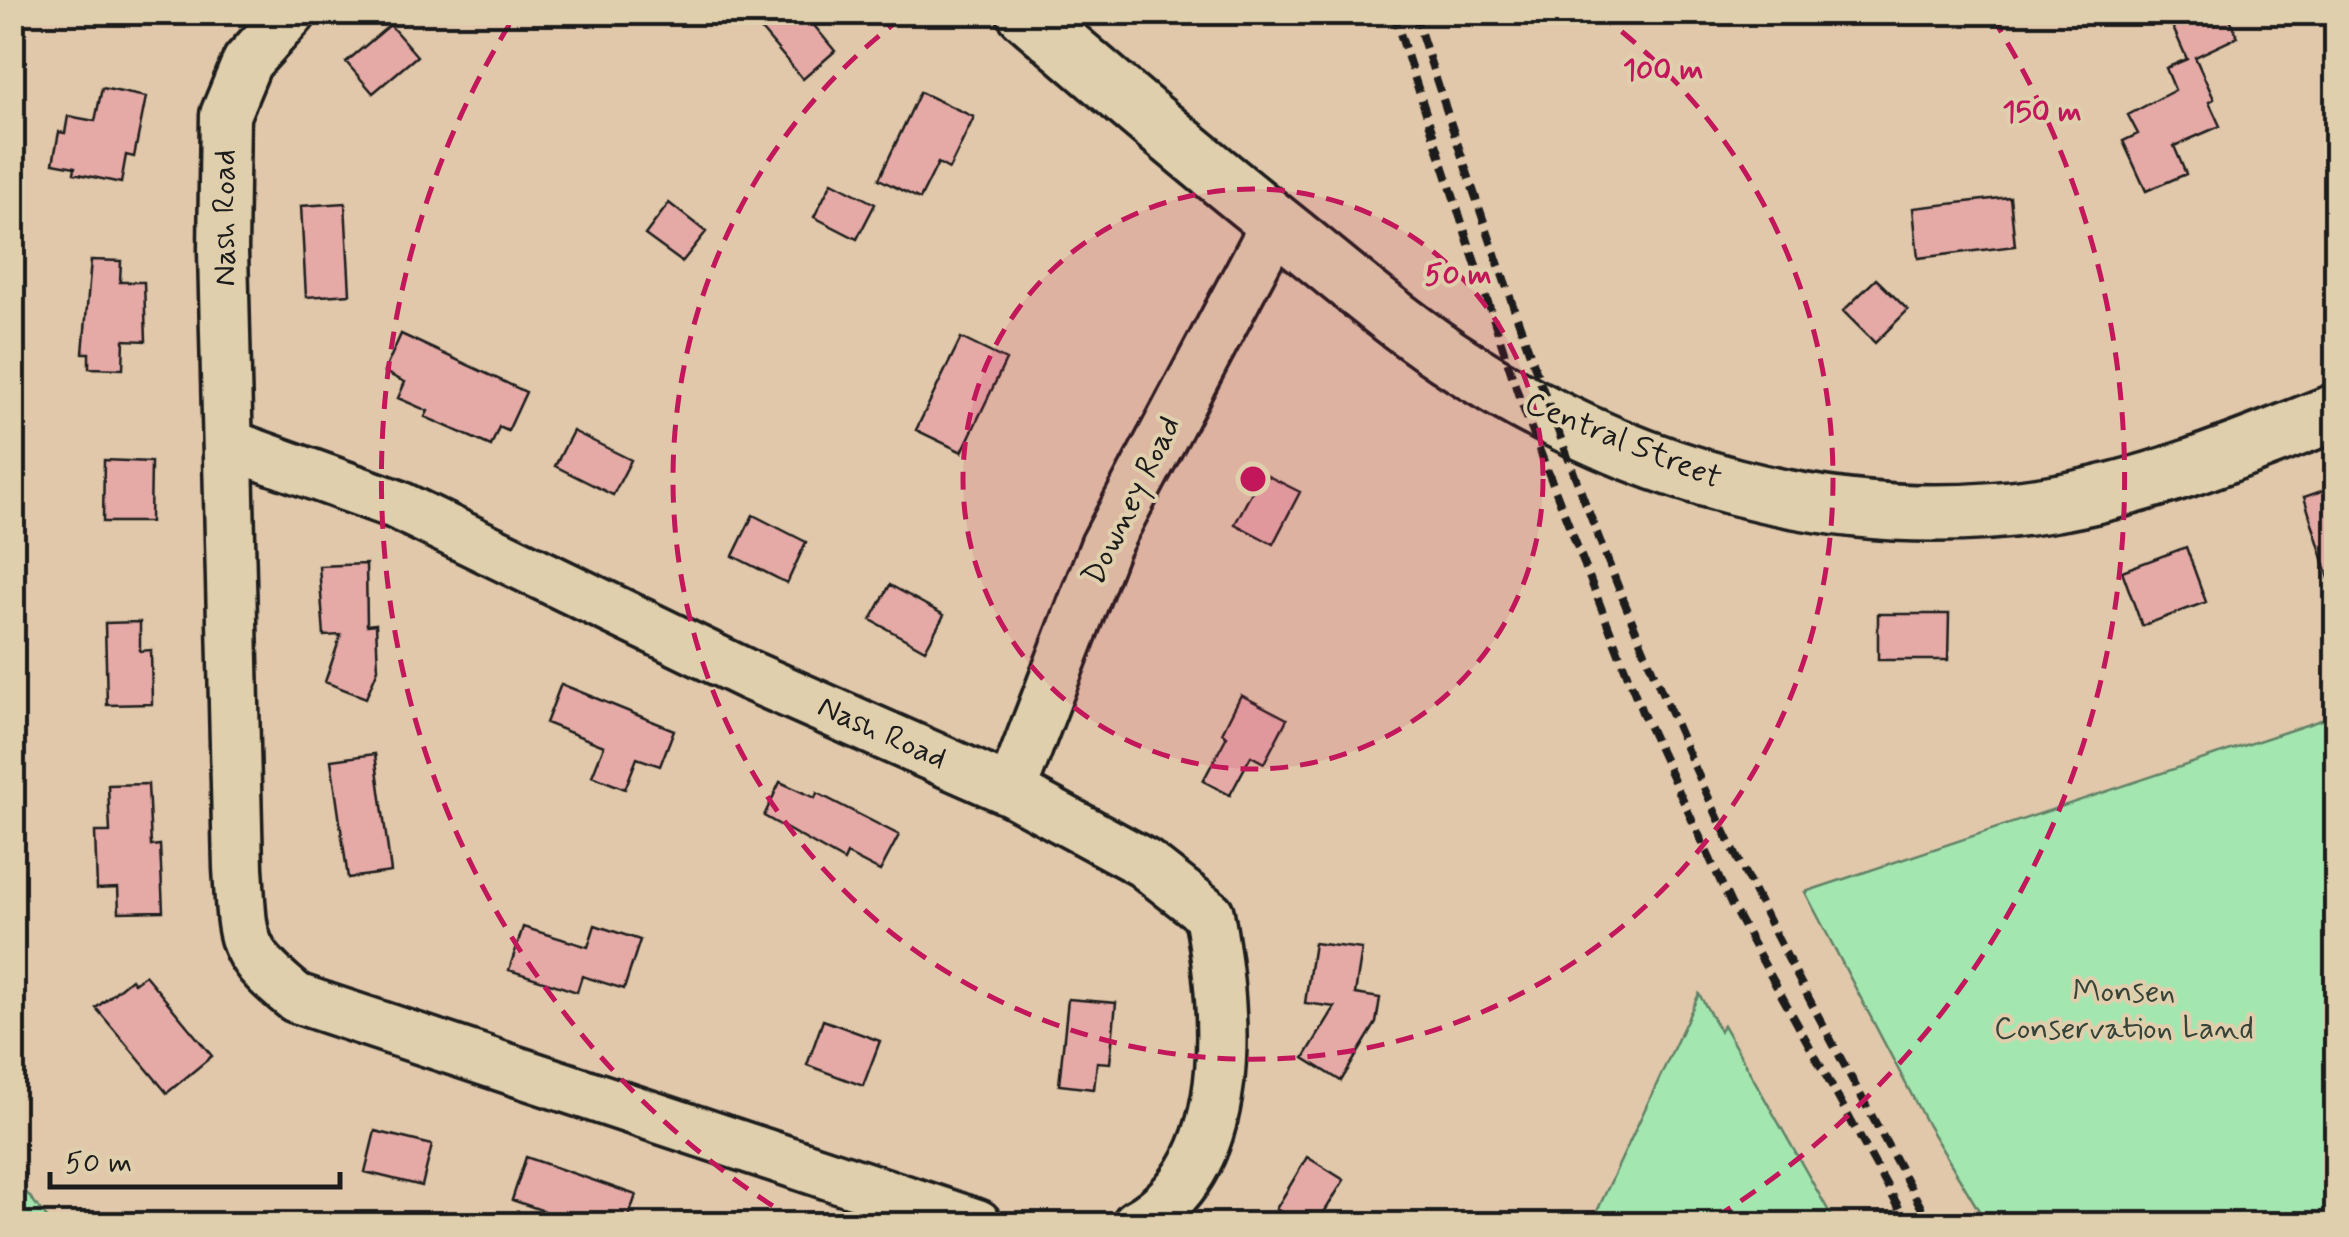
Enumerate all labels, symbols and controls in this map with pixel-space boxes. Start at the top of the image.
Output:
text: 100 m [1623,51,1703,90]
text: 150 m [2002,93,2082,132]
street label: Nash Road [204,149,246,287]
text: 50 m [1424,256,1492,295]
street label: Central Street [1518,382,1728,500]
street label: Downey Road [1073,409,1191,593]
centre of rings [1235,461,1271,497]
street label: Nash Road [811,686,953,780]
park label: Monsen Conservation Land [1994,971,2254,1050]
scale bar [50,1127,340,1189]
text: 50 m [65,1144,132,1183]

